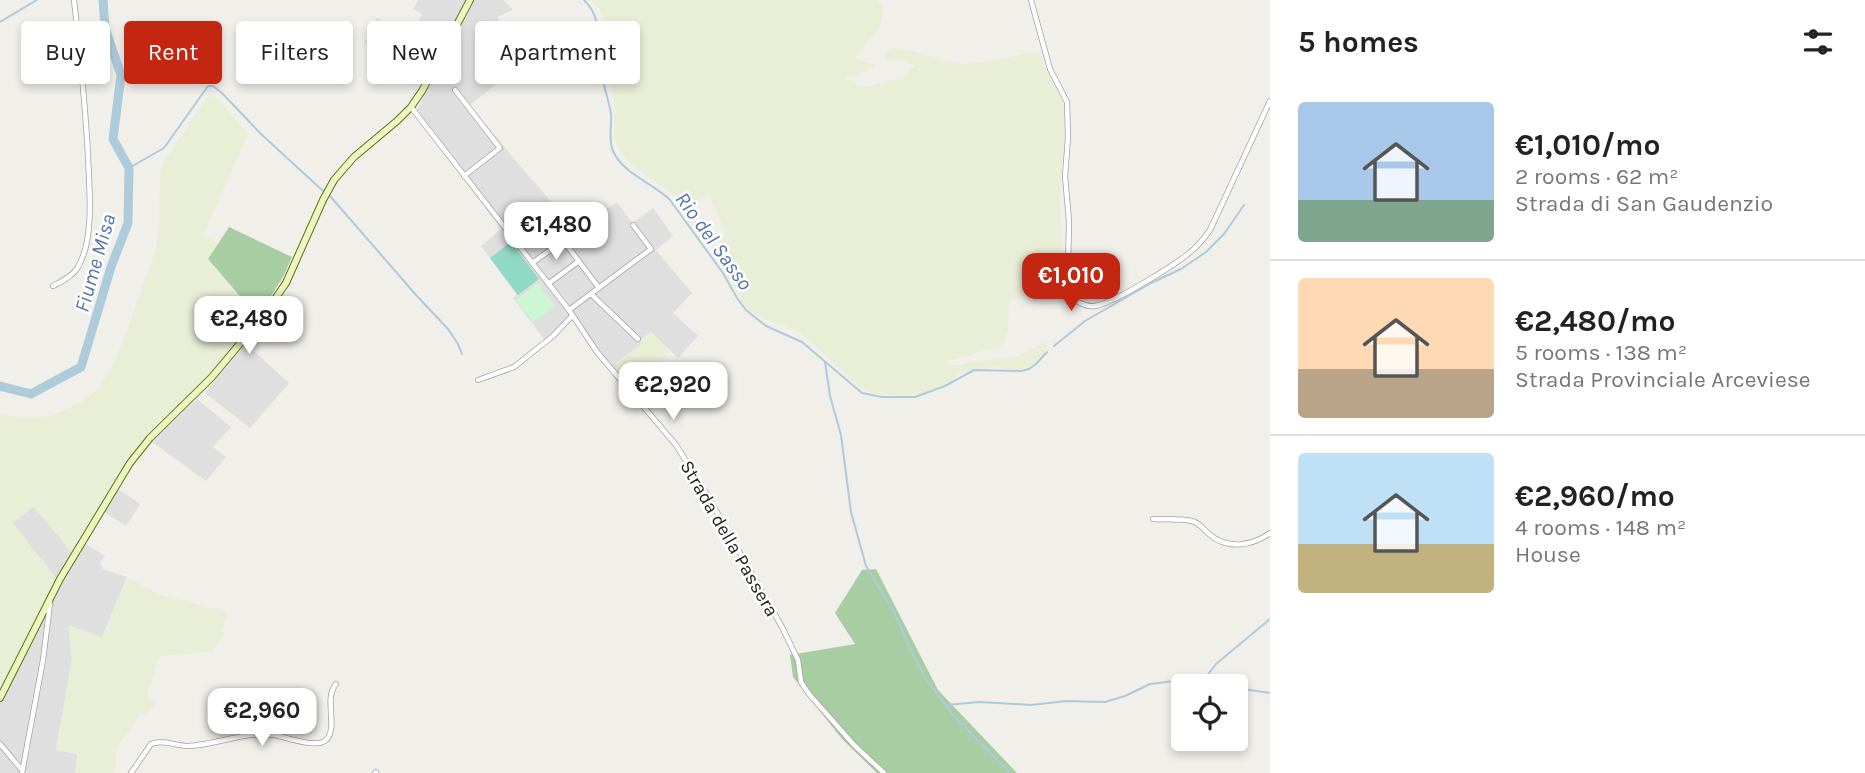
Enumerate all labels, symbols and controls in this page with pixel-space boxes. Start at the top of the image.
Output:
chip: Buy [21,21,110,84]
chip: Rent [124,21,222,84]
chip: Filters [236,21,353,84]
chip: New [367,21,461,84]
chip: Apartment [475,21,640,84]
icon: filters [1799,23,1837,61]
text: 5 homes [1298,24,1419,60]
text: €1,010/mo [1515,127,1661,163]
icon: home [1354,130,1438,214]
text: 2 rooms · 62 m² [1515,163,1679,190]
water label: Rio del Sasso [670,187,758,295]
text: Strada di San Gaudenzio [1515,190,1773,217]
pin: €1,480 [499,202,613,262]
water label: Fiume Misa [70,211,120,315]
text: €1,480 [520,211,592,238]
pin: €1,010 [1014,254,1128,313]
text: €1,010 [1038,262,1104,289]
pin: €2,480 [192,296,306,356]
text: €2,480/mo [1515,303,1676,339]
text: €2,480 [210,305,288,332]
icon: home [1354,306,1438,390]
text: 5 rooms · 138 m² [1515,339,1687,366]
pin: €2,920 [616,362,730,422]
text: Strada Provinciale Arceviese [1515,366,1811,393]
text: €2,920 [635,371,711,398]
street label: Strada della Passera [675,456,783,621]
text: €2,960/mo [1515,478,1675,514]
icon: home [1354,481,1438,565]
text: 4 rooms · 148 m² [1515,514,1686,541]
text: House [1515,541,1581,568]
map controls [1171,674,1248,751]
button: locate [1171,674,1248,751]
pin: €2,960 [205,688,319,748]
text: €2,960 [224,697,300,724]

